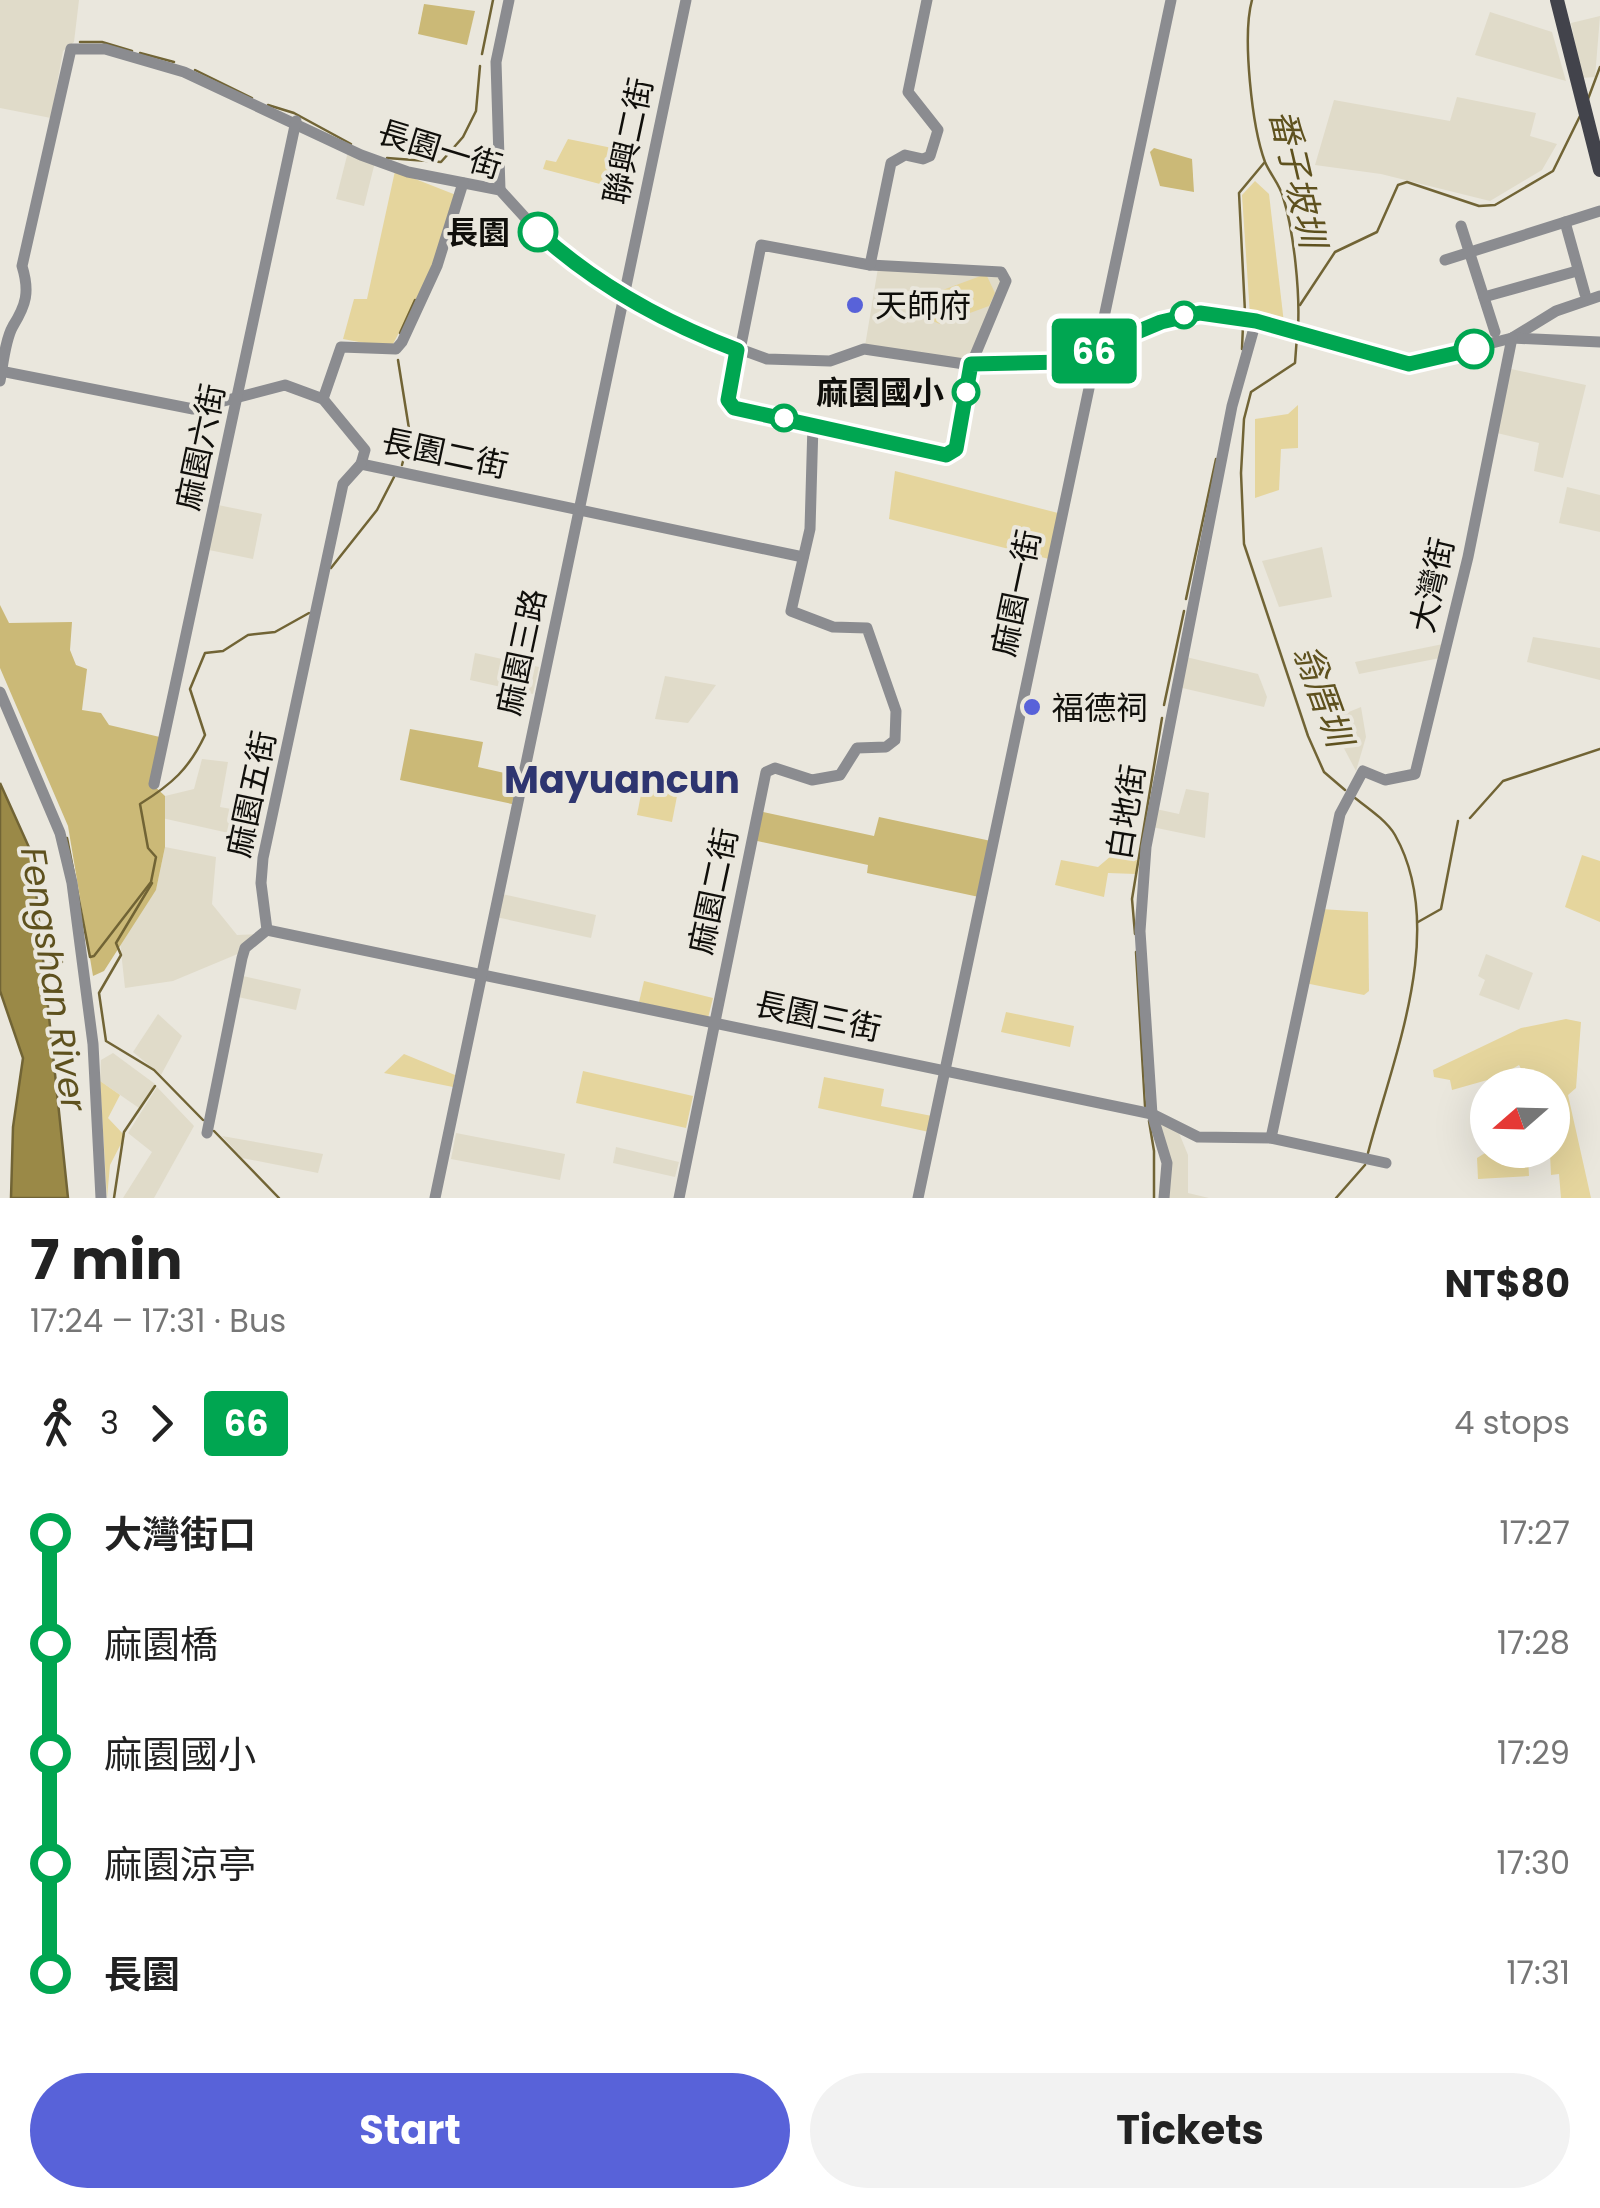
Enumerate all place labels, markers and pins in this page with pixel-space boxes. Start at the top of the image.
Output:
place label: 長園 [446,210,510,255]
marker: 長園 [519,213,557,251]
place label: 天師府 [875,283,971,328]
marker: 天師府 [844,294,866,316]
unlabelled marker [1171,302,1197,328]
unlabelled marker [1455,330,1493,368]
place label: 麻園國小 [816,370,944,415]
marker: 麻園國小 [953,379,979,405]
unlabelled marker [771,405,797,431]
place label: 福德祠 [1052,685,1148,730]
marker: 福德祠 [1021,696,1043,718]

